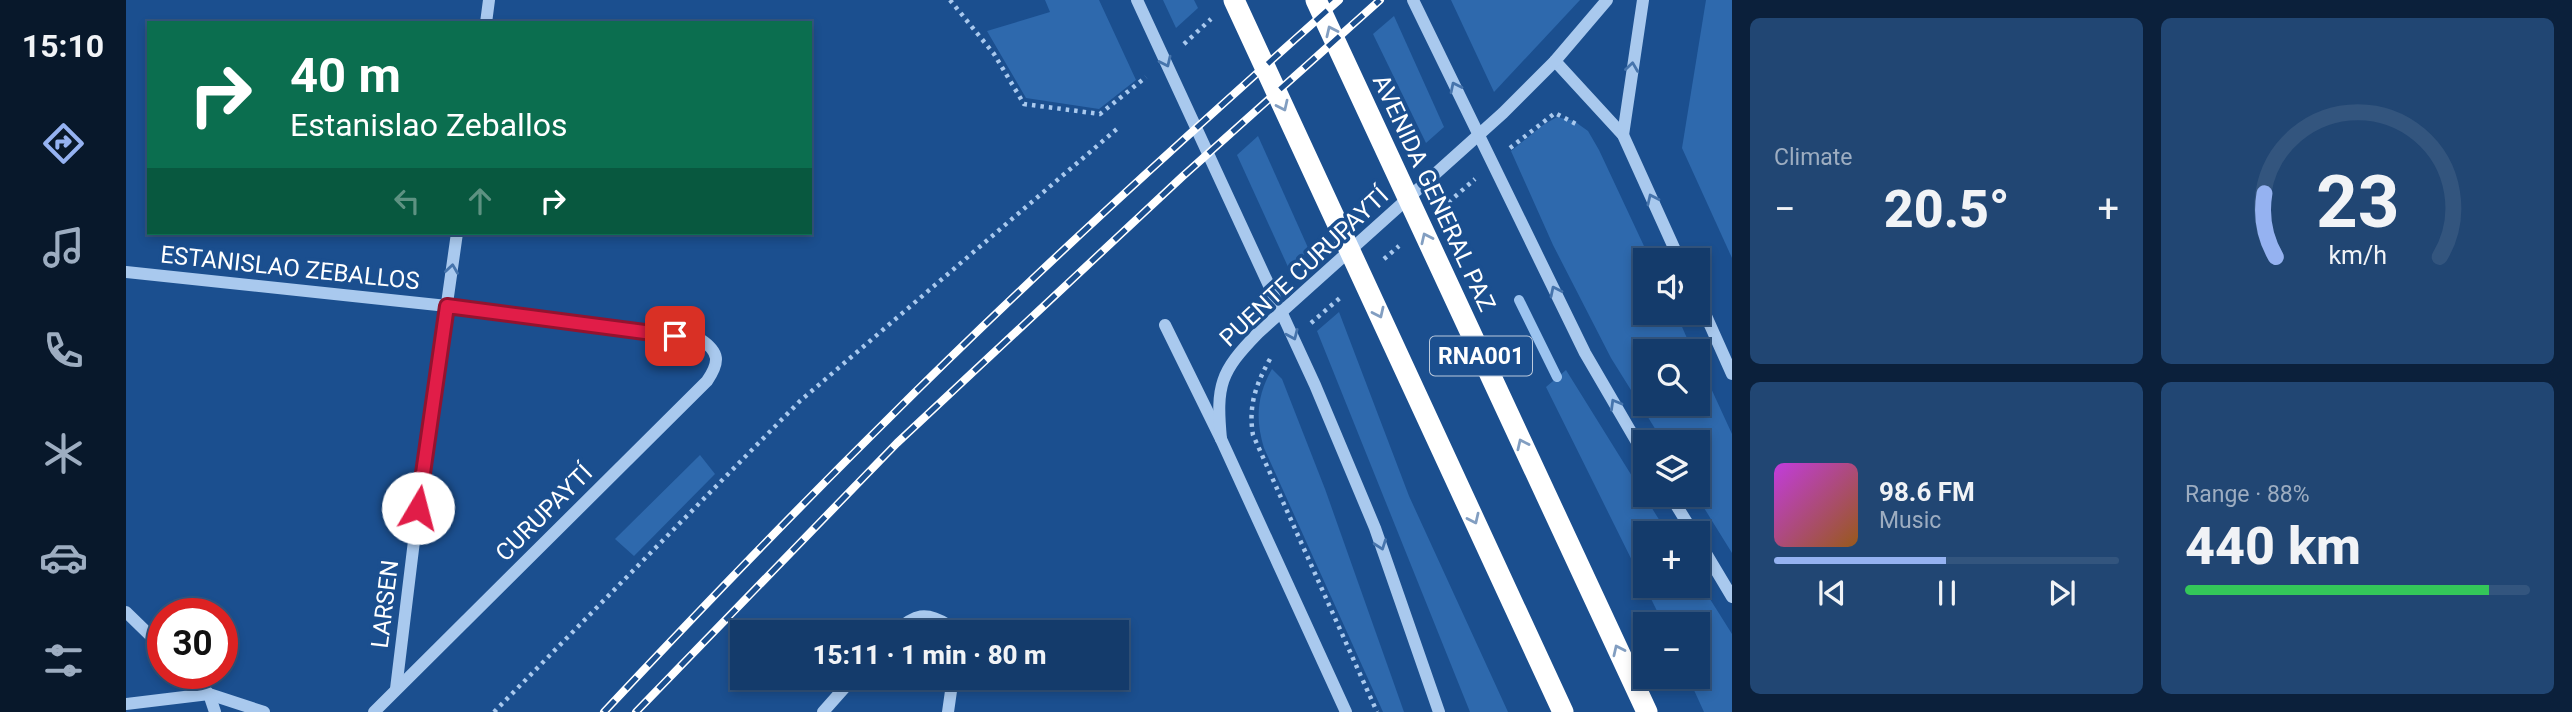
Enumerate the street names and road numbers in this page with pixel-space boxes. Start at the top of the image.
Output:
street label: AVENIDA GENERAL PAZ [1367,70,1501,316]
street label: PUENTE CURUPAYTÍ [1214,181,1394,352]
street label: ESTANISLAO ZEBALLOS [159,240,421,296]
road number: RNA001 [1430,336,1532,376]
street label: CURUPAYTÍ [490,459,598,567]
street label: LARSEN [366,558,404,650]

